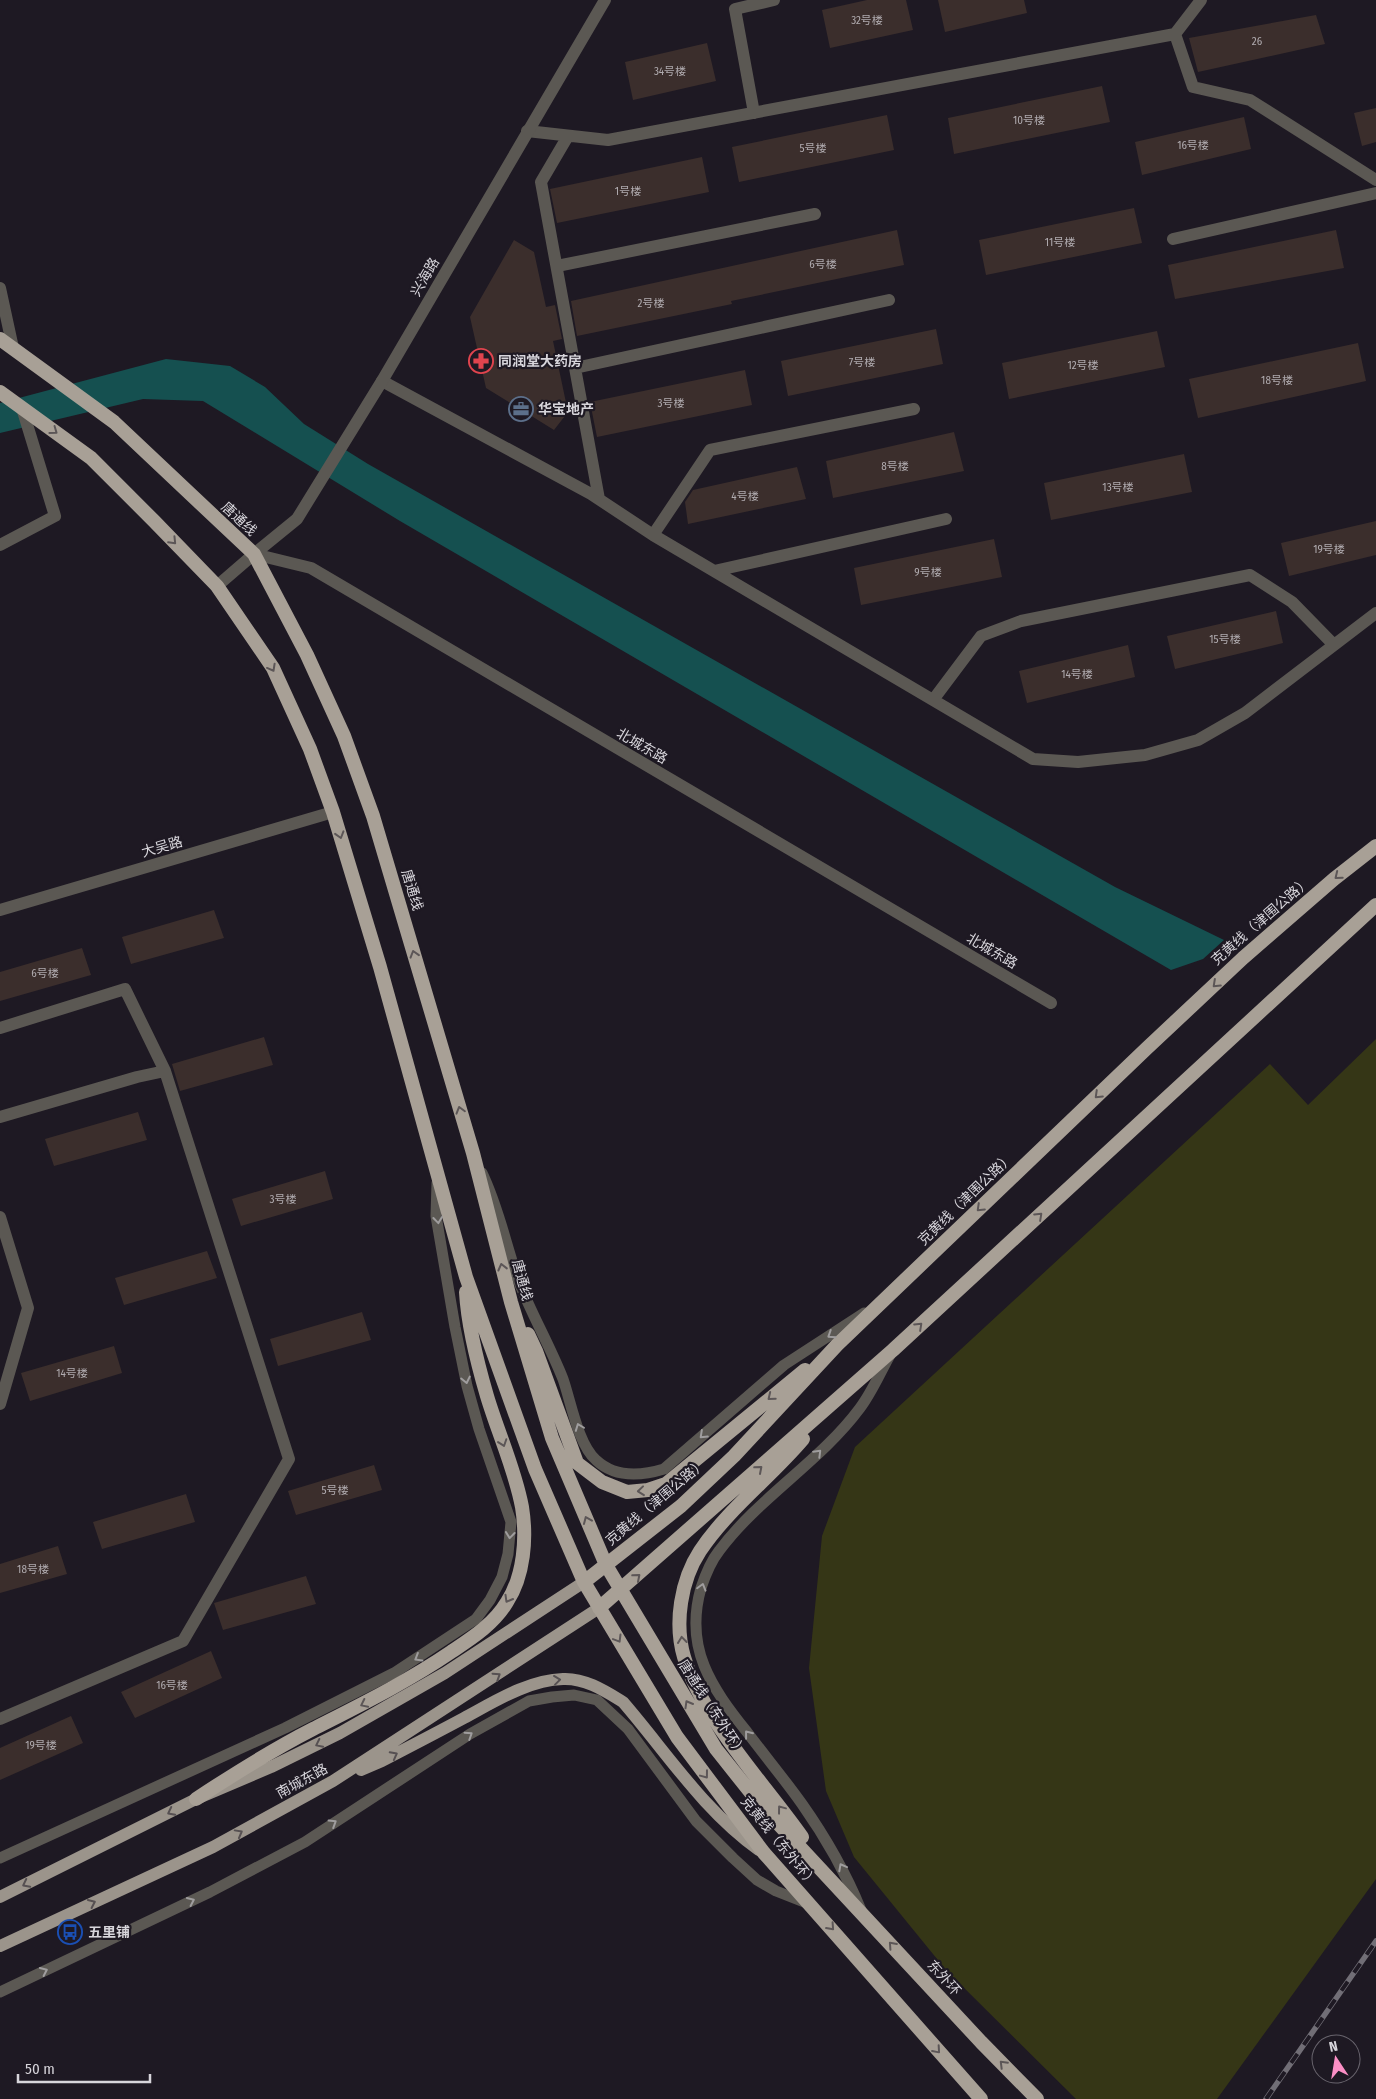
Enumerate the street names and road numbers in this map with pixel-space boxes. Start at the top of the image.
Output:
street label: 兴海路 [407,255,443,299]
street label: 唐通线 [218,498,260,540]
street label: 北城东路 [614,725,670,767]
street label: 大吴路 [139,833,185,861]
street label: 唐通线 [398,867,426,913]
street label: 克黄线（津围公路） [1208,873,1314,969]
street label: 北城东路 [964,930,1020,972]
street label: 克黄线（津围公路） [915,1149,1017,1249]
street label: 唐通线 [508,1258,536,1302]
street label: 克黄线（津围公路） [602,1455,710,1549]
street label: 唐通线（东外环） [674,1656,750,1760]
street label: 南城东路 [273,1760,331,1802]
street label: 克黄线（东外环） [737,1793,821,1891]
street label: 东外环 [924,1957,964,1999]

